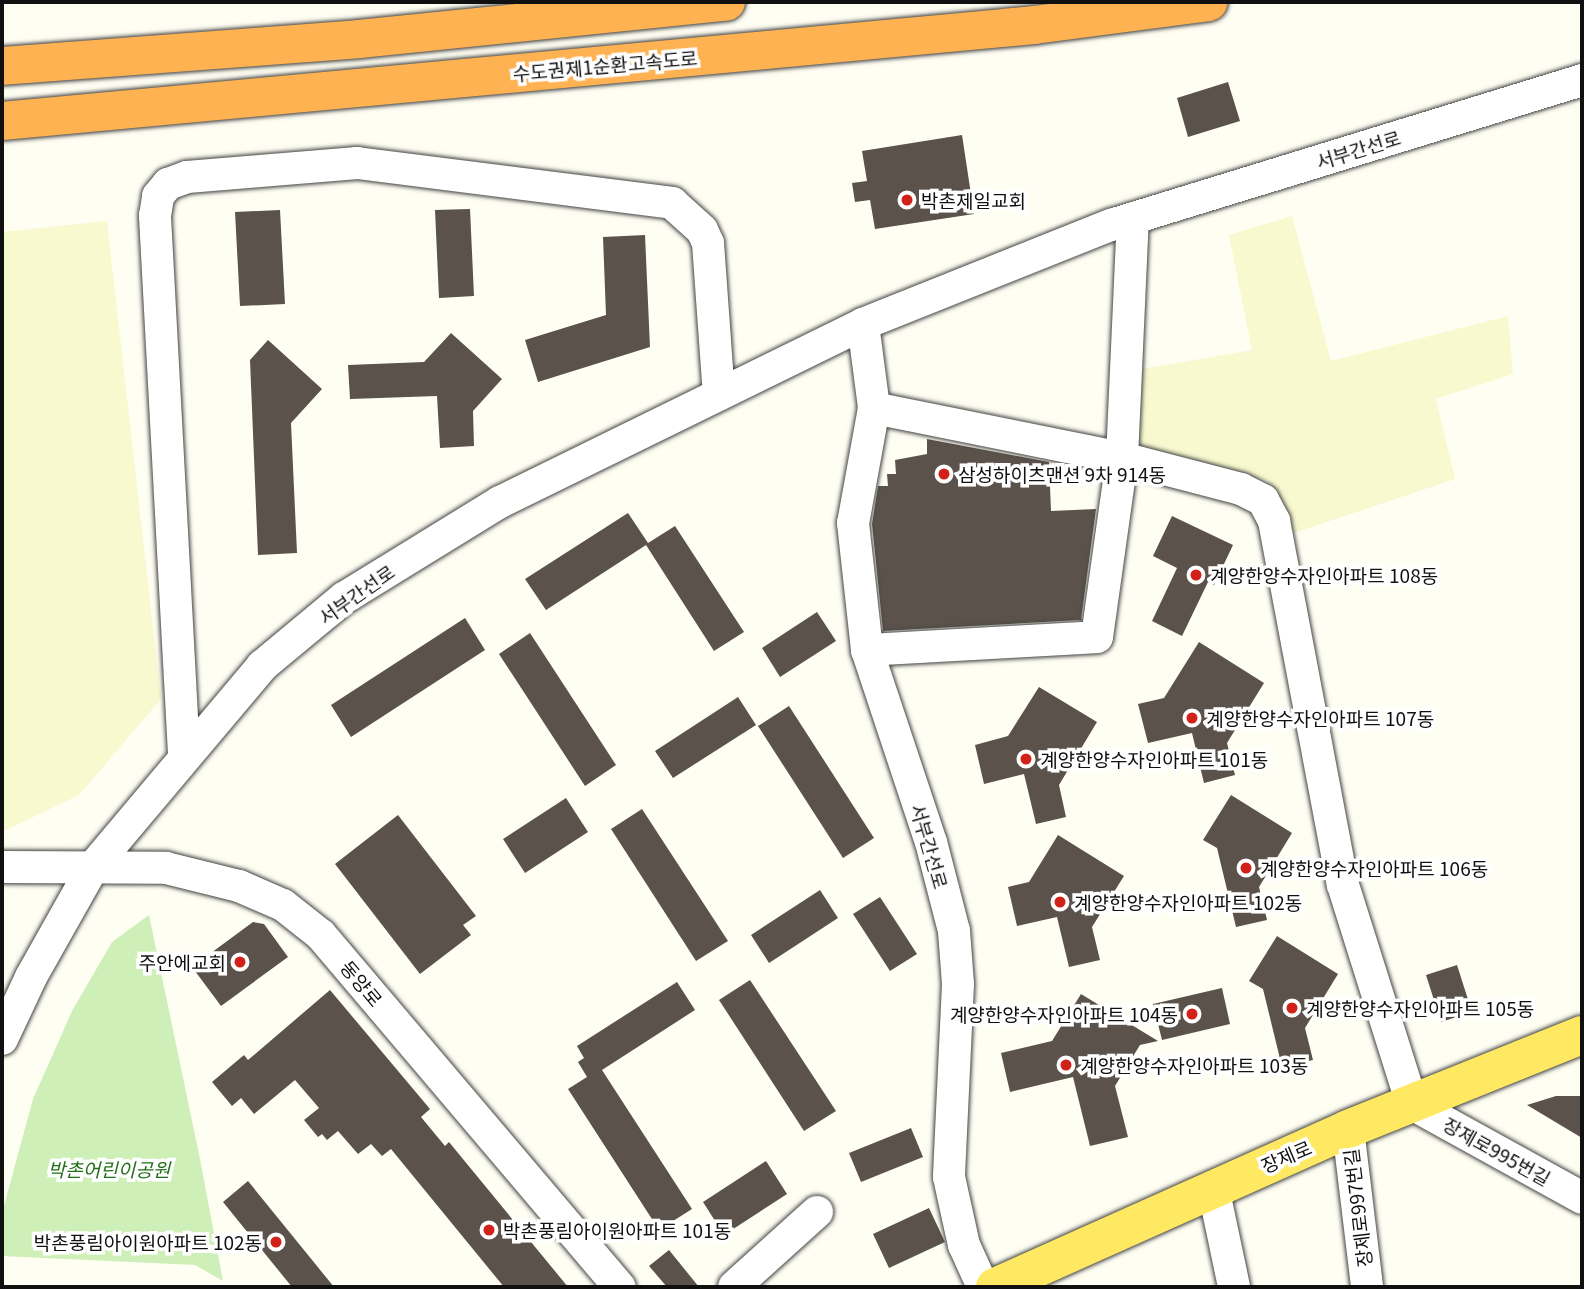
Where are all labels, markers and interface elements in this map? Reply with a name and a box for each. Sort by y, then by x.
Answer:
street label: 수도권제1순환고속도로 [512,46,698,84]
street label: 서부간선로 [1313,125,1403,173]
place label: 박촌제일교회 [921,189,1026,211]
marker: 박촌제일교회 [899,192,915,208]
place label: 삼성하이츠맨션 9차 914동 [958,463,1166,485]
marker: 삼성하이츠맨션 9차 914동 [936,466,952,482]
street label: 서부간선로 [314,560,398,628]
place label: 계양한양수자인아파트 108동 [1210,564,1438,586]
marker: 계양한양수자인아파트 108동 [1188,567,1204,583]
place label: 계양한양수자인아파트 107동 [1206,707,1434,729]
marker: 계양한양수자인아파트 107동 [1184,710,1200,726]
place label: 계양한양수자인아파트 101동 [1040,748,1268,770]
marker: 계양한양수자인아파트 101동 [1018,751,1034,767]
street label: 서부간선로 [907,801,953,891]
place label: 계양한양수자인아파트 106동 [1260,857,1488,879]
marker: 계양한양수자인아파트 106동 [1238,860,1254,876]
place label: 계양한양수자인아파트 102동 [1074,891,1302,913]
marker: 계양한양수자인아파트 102동 [1052,894,1068,910]
place label: 주안에교회 [139,951,226,973]
marker: 주안에교회 [232,954,248,970]
street label: 동양로 [336,956,388,1010]
place label: 계양한양수자인아파트 105동 [1306,997,1534,1019]
marker: 계양한양수자인아파트 105동 [1284,1000,1300,1016]
place label: 계양한양수자인아파트 104동 [950,1003,1178,1025]
marker: 계양한양수자인아파트 104동 [1184,1006,1200,1022]
place label: 계양한양수자인아파트 103동 [1080,1054,1308,1076]
marker: 계양한양수자인아파트 103동 [1058,1057,1074,1073]
street label: 장제로995번길 [1439,1112,1555,1190]
street label: 장제로 [1257,1135,1315,1177]
street label: 장제로997번길 [1338,1148,1376,1268]
park label: 박촌어린이공원 [48,1158,170,1180]
place label: 박촌풍림아이원아파트 101동 [503,1219,731,1241]
marker: 박촌풍림아이원아파트 101동 [481,1222,497,1238]
place label: 박촌풍림아이원아파트 102동 [34,1231,262,1253]
marker: 박촌풍림아이원아파트 102동 [268,1234,284,1250]

